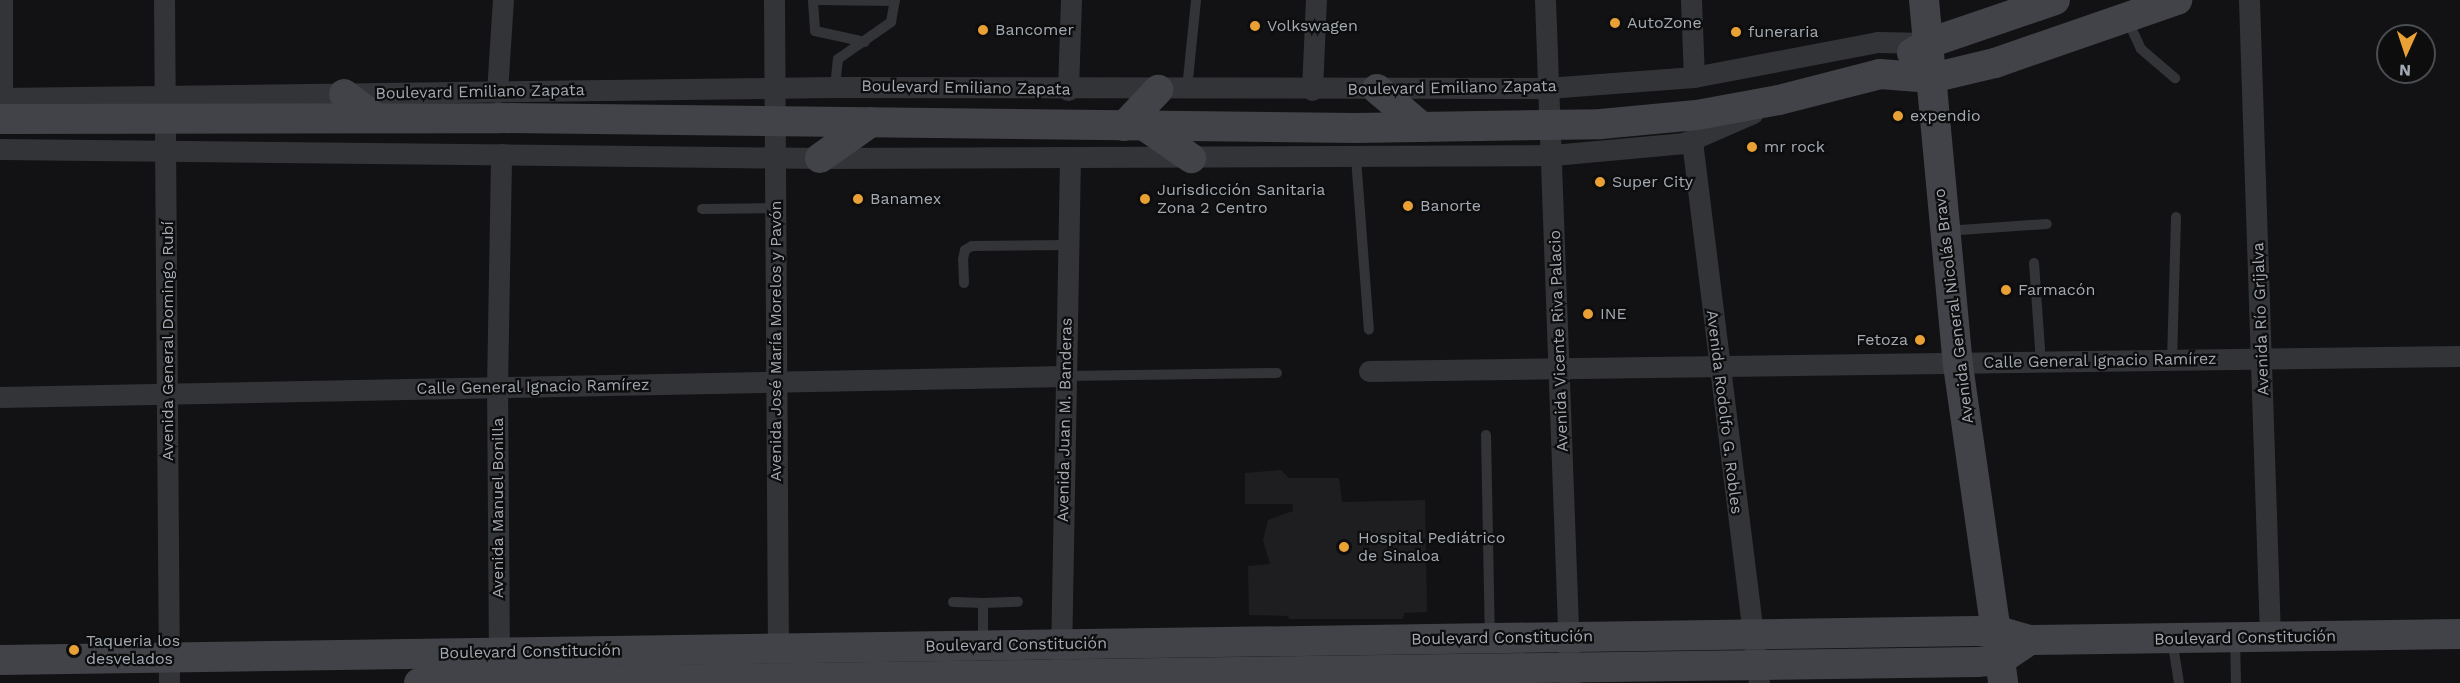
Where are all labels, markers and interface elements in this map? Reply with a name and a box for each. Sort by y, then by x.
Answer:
place label: AutoZone [1627,13,1702,33]
place label: Volkswagen [1267,16,1358,36]
marker: AutoZone [1608,16,1622,30]
marker: Volkswagen [1248,19,1262,33]
place label: Bancomer [995,20,1074,40]
place label: funeraria [1748,22,1818,42]
marker: Bancomer [976,23,990,37]
north arrow [2376,24,2436,84]
marker: funeraria [1729,25,1743,39]
text: N [2399,61,2412,80]
street label: Boulevard Emiliano Zapata [861,77,1071,99]
street label: Boulevard Emiliano Zapata [1347,77,1557,99]
street label: Boulevard Emiliano Zapata [375,81,585,103]
place label: expendio [1910,106,1981,126]
marker: expendio [1891,109,1905,123]
place label: mr rock [1764,137,1825,157]
marker: mr rock [1745,140,1759,154]
place label: Super City [1612,172,1693,192]
marker: Super City [1593,175,1607,189]
place label: Jurisdicción Sanitaria Zona 2 Centro [1157,180,1325,218]
street label: Avenida General Nicolás Bravo [1930,187,1978,425]
place label: Banamex [870,189,941,209]
marker: Banamex [851,192,865,206]
marker: Jurisdicción Sanitaria Zona 2 Centro [1138,192,1152,206]
place label: Banorte [1420,196,1481,216]
marker: Banorte [1401,199,1415,213]
street label: Avenida José María Morelos y Pavón [766,200,786,482]
street label: Avenida General Domingo Rubí [158,221,178,461]
street label: Avenida Vicente Riva Palacio [1546,229,1572,453]
street label: Avenida Río Grijalva [2249,242,2273,396]
place label: Farmacón [2018,280,2095,300]
marker: Farmacón [1999,283,2013,297]
place label: INE [1600,304,1627,324]
marker: INE [1581,307,1595,321]
street label: Avenida Rodolfo G. Robles [1702,309,1746,515]
street label: Avenida Juan M. Banderas [1054,317,1076,523]
place label: Fetoza [1856,330,1908,350]
marker: Fetoza [1913,333,1927,347]
street label: Calle General Ignacio Ramírez [1983,349,2217,373]
street label: Calle General Ignacio Ramírez [416,375,650,399]
street label: Avenida Manuel Bonilla [488,417,508,599]
place label: Hospital Pediátrico de Sinaloa [1358,528,1506,566]
marker: Hospital Pediátrico de Sinaloa [1335,538,1353,556]
street label: Boulevard Constitución [1411,627,1593,649]
street label: Boulevard Constitución [2154,627,2336,649]
place label: Taqueria los desvelados [86,631,180,669]
street label: Boulevard Constitución [925,634,1107,656]
street label: Boulevard Constitución [439,641,621,663]
marker: Taqueria los desvelados [67,643,81,657]

